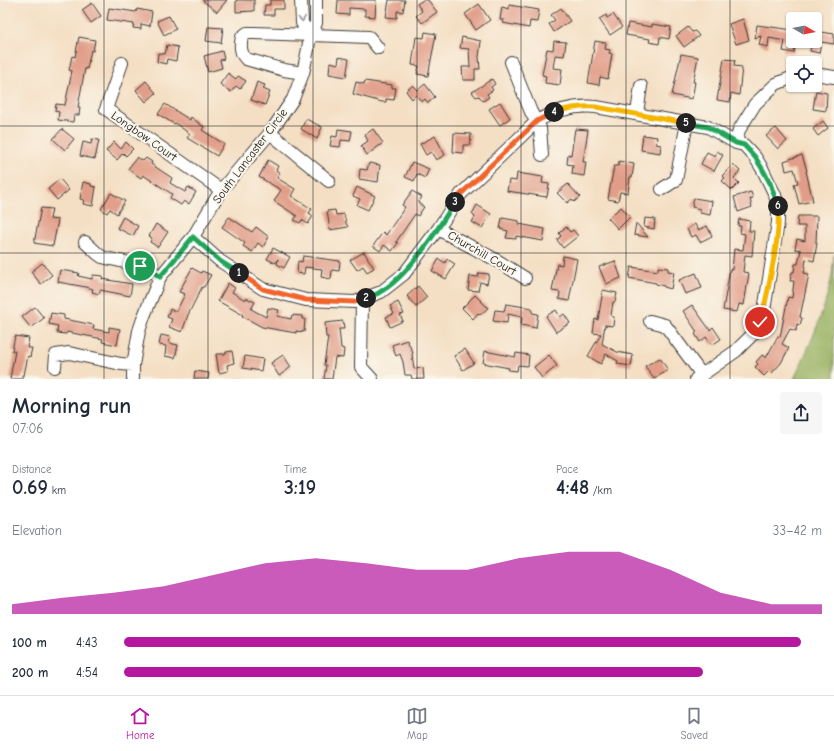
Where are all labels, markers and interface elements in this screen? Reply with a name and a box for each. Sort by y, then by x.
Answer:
north arrow [786,12,822,48]
map controls [786,12,822,92]
one-way arrow [297,16,306,22]
button: locate [786,56,822,92]
pin: 4 [544,102,564,122]
text: 4 [551,105,557,118]
street label: South Lancaster Circle [210,106,290,206]
street label: Longbow Court [108,108,180,164]
pin: 5 [676,113,696,133]
text: 5 [683,116,689,129]
pin: 3 [445,192,465,212]
text: 3 [452,195,458,208]
pin: 6 [768,196,788,216]
text: 6 [775,199,781,212]
street label: Churchill Court [445,228,519,278]
pin [123,249,157,283]
icon: arrive [129,255,151,277]
pin: 1 [229,263,249,283]
text: 1 [237,266,241,279]
pin: 2 [356,288,376,308]
text: 2 [363,291,369,304]
pin [743,305,777,339]
icon: check [749,311,771,333]
button: share [780,392,822,434]
text: Morning run [12,393,131,419]
text: 07:06 [12,421,43,436]
text: Distance [12,463,51,476]
text: Time [284,463,307,476]
text: Pace [556,463,578,476]
text: 0.69 [12,476,48,499]
text: 3:19 [284,476,316,499]
text: 4:48 [556,476,589,499]
text: km [48,484,66,497]
text: /km [589,484,612,497]
text: Elevation [12,523,62,538]
text: 33–42 m [773,523,822,538]
text: 100 m [12,635,47,650]
text: 4:43 [76,635,98,650]
text: 200 m [12,665,48,680]
text: 4:54 [76,665,98,680]
tab: Home [126,705,154,742]
tab: Map [406,705,428,742]
tab: Saved [681,705,708,742]

